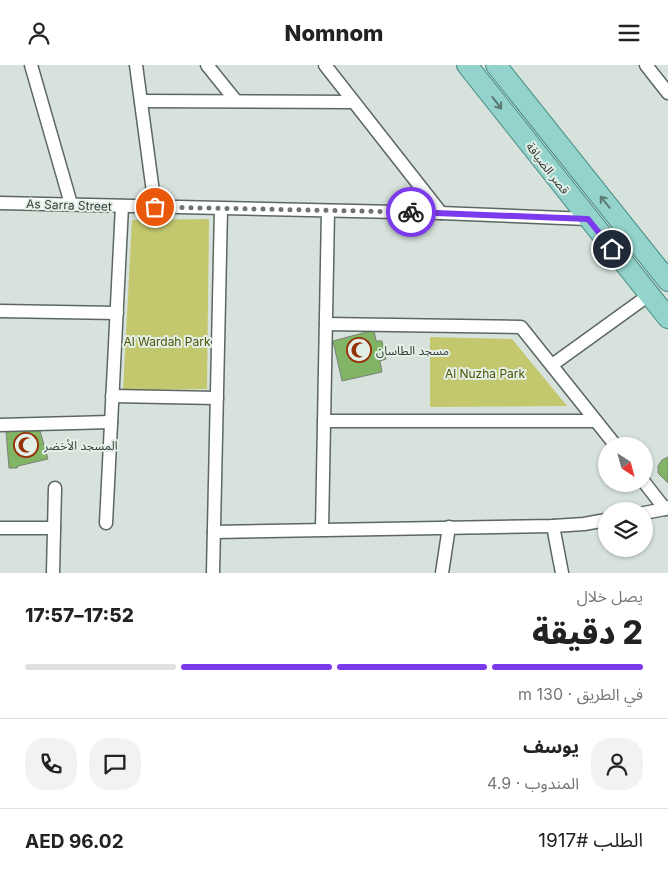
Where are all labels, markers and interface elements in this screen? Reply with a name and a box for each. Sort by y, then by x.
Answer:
icon: person [25,19,53,47]
icon: menu [615,19,643,47]
text: Nomnom [285,20,383,46]
one-way arrow [491,96,502,109]
street label: قصر الضيافة [523,139,573,197]
pin [134,186,176,228]
courier [386,187,436,237]
icon: bag [141,193,169,221]
street label: As Sarra Street [26,196,112,214]
one-way arrow [599,196,610,209]
icon: bike [397,198,425,226]
pin [591,228,633,270]
icon: home [598,235,626,263]
park label: Al Wardah Park [123,334,211,349]
mosque icon: مسجد الطاسان [346,337,372,363]
place label: مسجد الطاسان [376,343,449,358]
park label: Al Nuzha Park [445,366,526,381]
mosque icon: المسجد الأخضر [13,432,39,458]
north arrow [598,437,652,493]
map controls [598,437,653,557]
place label: المسجد الأخضر [43,438,118,453]
button: layers [598,502,653,557]
text: يصل خلال [577,586,643,606]
text: 17:52–17:57 [25,604,134,627]
text: 2 دقيقة [532,613,643,652]
text: في الطريق · 130 m [518,684,643,704]
text: يوسف [523,735,579,758]
button: phone [25,738,77,790]
button: chat [89,738,141,790]
button: person [591,738,643,790]
text: المندوب · 4.9 [487,773,579,793]
text: الطلب #1917 [538,829,643,852]
text: AED 96.02 [25,830,124,853]

